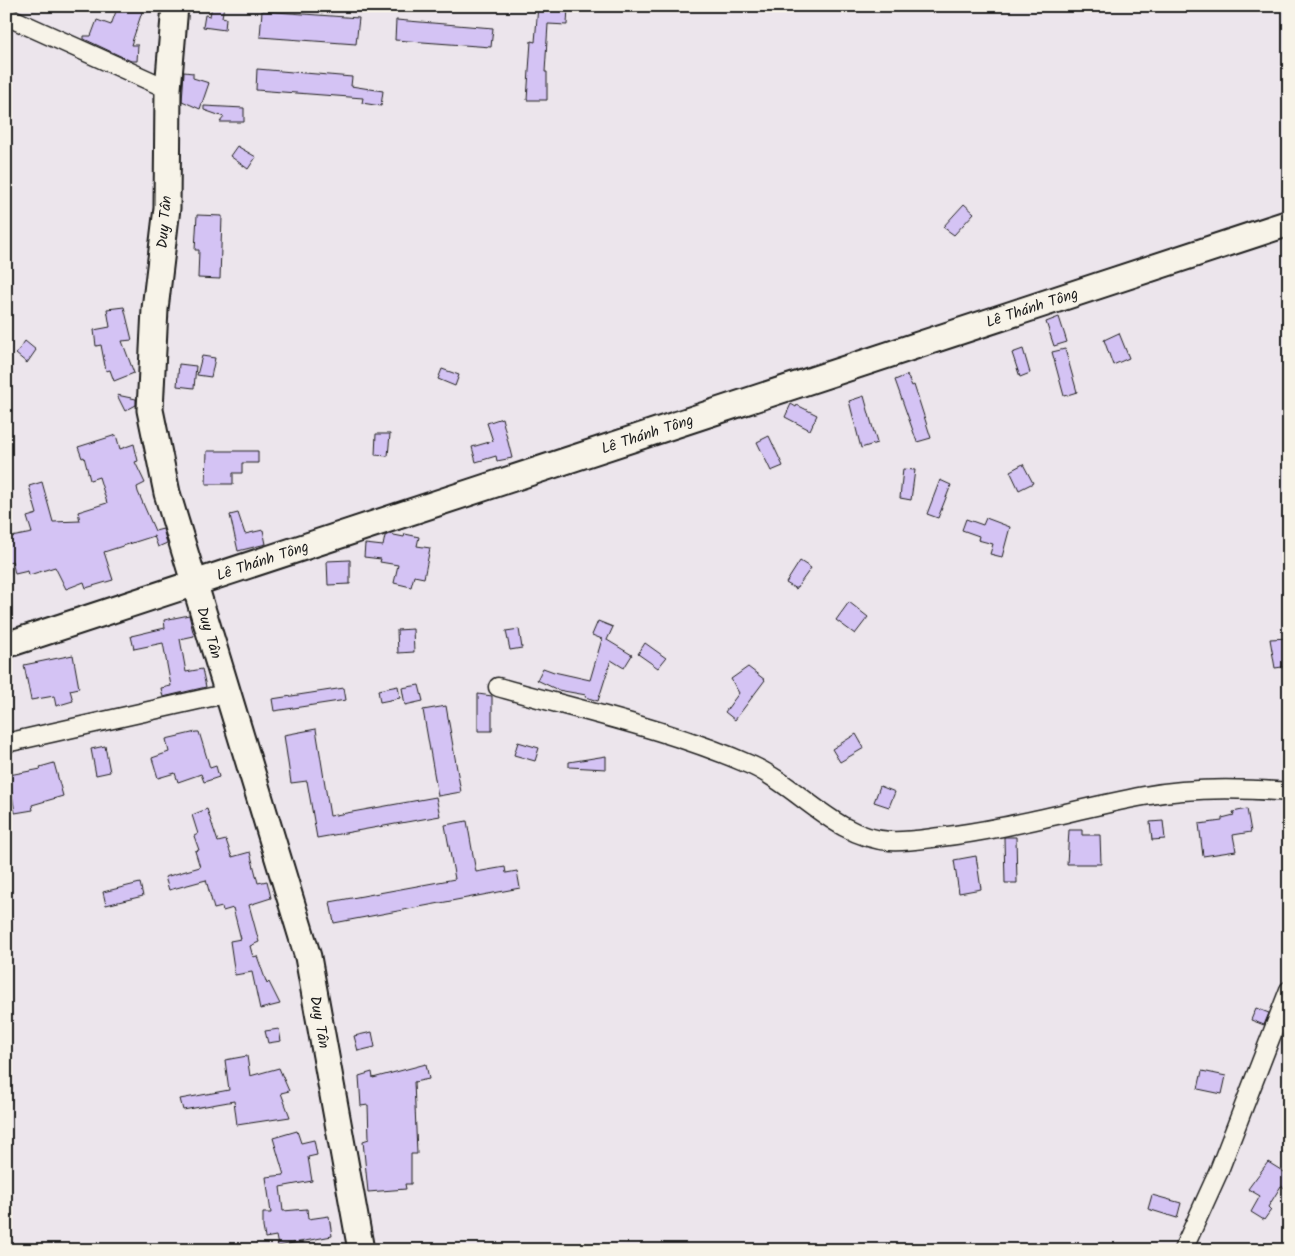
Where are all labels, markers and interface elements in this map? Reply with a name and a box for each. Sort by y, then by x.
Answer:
street label: Duy Tân [151,195,179,250]
street label: Lê Thánh Tông [983,282,1082,335]
street label: Lê Thánh Tông [598,409,697,461]
street label: Lê Thánh Tông [213,535,312,588]
street label: Duy Tân [189,604,228,662]
street label: Duy Tân [302,994,335,1051]

